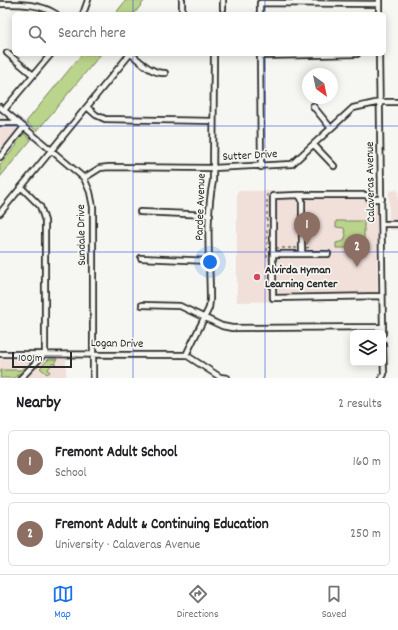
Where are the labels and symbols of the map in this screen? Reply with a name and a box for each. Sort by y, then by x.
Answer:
north arrow [302,68,338,104]
street label: Calaveras Avenue [362,141,380,223]
street label: Sutter Drive [222,146,278,166]
street label: Pardee Avenue [191,173,211,241]
street label: Sundale Drive [73,204,91,266]
pin: 1 [294,212,320,245]
pin: 2 [344,234,370,267]
your location [200,252,220,272]
place label: Alvirda Hyman Learning Center [265,262,338,293]
marker: Alvirda Hyman Learning Center [252,272,262,282]
street label: Logan Drive [91,335,143,353]
scale bar [12,350,72,369]

